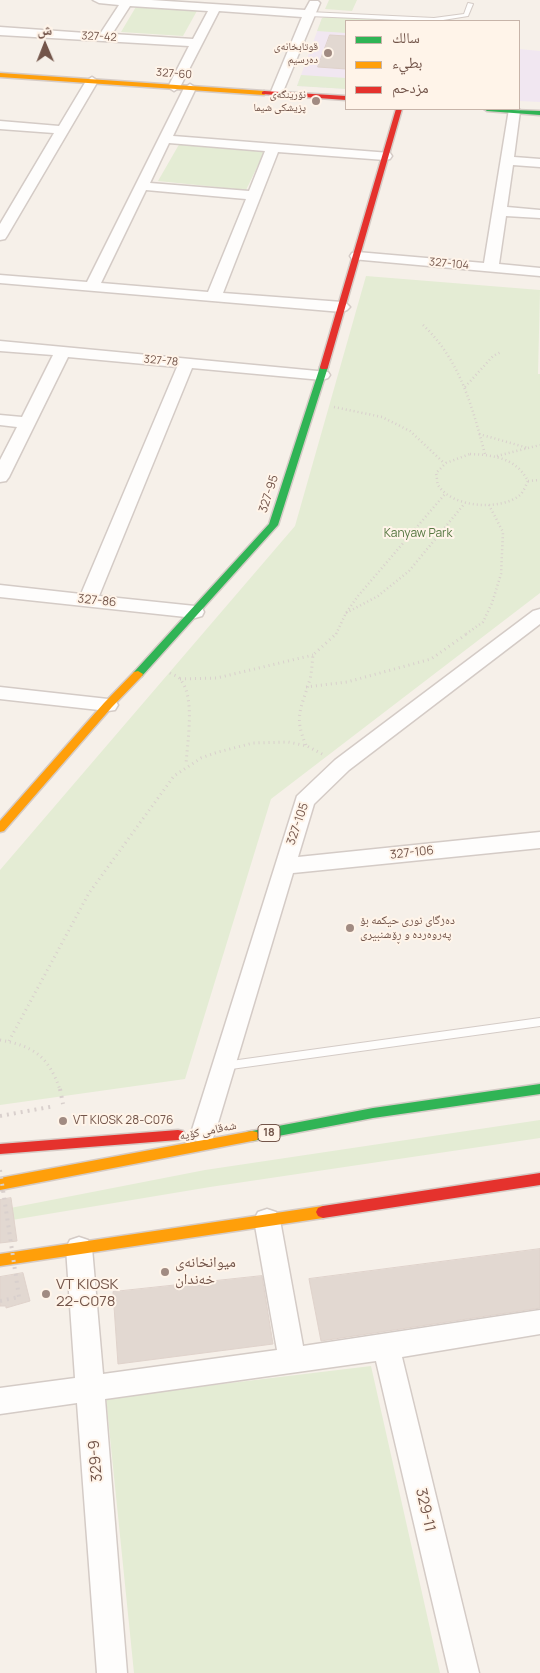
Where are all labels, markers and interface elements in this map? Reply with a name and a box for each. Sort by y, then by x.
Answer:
north arrow [20,20,70,70]
text: ش [37,20,52,39]
legend [345,20,520,110]
text: سالك [392,27,420,48]
street label: 327-42 [81,29,117,45]
place label: قوتابخانەی دەرسیم [274,40,318,66]
marker: قوتابخانەی دەرسیم [322,47,334,59]
text: بطيء [392,52,422,73]
street label: 327-60 [156,66,192,82]
text: مزدحم [392,77,429,98]
place label: نۆرینگەی پزیشکی شیما [253,88,306,114]
marker: نۆرینگەی پزیشکی شیما [310,95,322,107]
street label: 327-104 [429,256,469,272]
street label: 327-78 [143,353,179,369]
street label: 327-95 [256,473,282,515]
park label: Kanyaw Park [384,527,452,541]
street label: 327-86 [77,592,117,610]
street label: 327-105 [284,801,312,847]
street label: 327-106 [389,844,435,862]
place label: دەزگای نوری حیکمە بۆ پەروەردە و ڕۆشنبیری [360,914,455,942]
marker: دەزگای نوری حیکمە بۆ پەروەردە و ڕۆشنبیری [344,922,356,934]
place label: VT KIOSK 28-C076 [73,1114,174,1128]
marker: VT KIOSK 28-C076 [57,1115,69,1127]
street label: شەقامی کۆیە [178,1118,238,1144]
road number: 18 [258,1124,280,1142]
place label: میوانخانەی خەندان [175,1254,236,1289]
marker: میوانخانەی خەندان [159,1266,171,1278]
place label: VT KIOSK 22-C078 [56,1276,118,1311]
marker: VT KIOSK 22-C078 [40,1288,52,1300]
street label: 329-9 [85,1439,107,1483]
street label: 329-11 [411,1486,439,1534]

